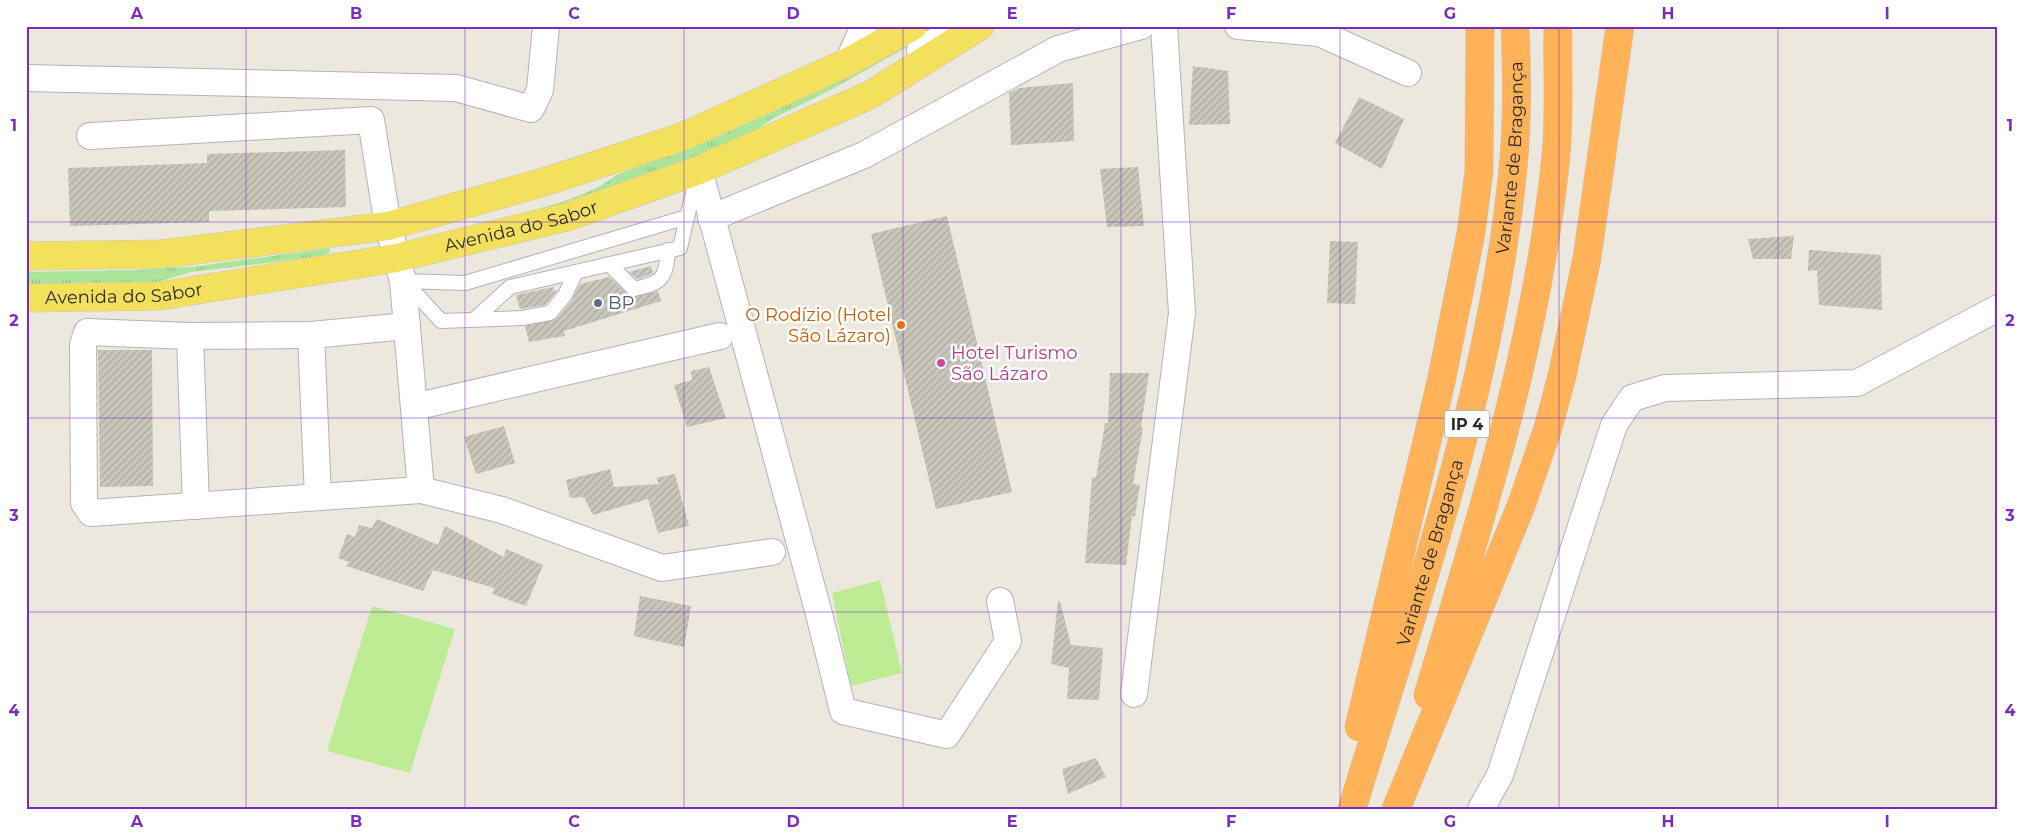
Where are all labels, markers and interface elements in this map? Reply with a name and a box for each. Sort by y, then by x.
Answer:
text: A [130,4,144,23]
text: B [350,4,362,23]
text: C [568,4,580,23]
text: D [786,4,800,23]
text: E [1007,4,1017,23]
text: F [1226,4,1236,23]
text: G [1444,4,1456,23]
text: H [1662,4,1674,23]
text: I [1884,4,1890,23]
street label: Variante de Bragança [1491,61,1528,256]
text: 1 [11,116,17,135]
text: 1 [2007,116,2013,135]
street label: Avenida do Sabor [442,196,601,257]
street label: Avenida do Sabor [45,278,204,309]
place label: BP [608,292,635,314]
marker: BP [592,297,604,309]
place label: O Rodízio (Hotel São Lázaro) [745,304,891,347]
text: 2 [9,311,19,330]
text: 2 [2005,311,2015,330]
marker: O Rodízio (Hotel São Lázaro) [895,319,907,331]
place label: Hotel Turismo São Lázaro [951,342,1078,385]
marker: Hotel Turismo São Lázaro [935,357,947,369]
road number: IP 4 [1444,410,1490,438]
street label: Variante de Bragança [1392,457,1468,649]
text: 3 [8,506,19,525]
text: 3 [2004,506,2015,525]
text: 4 [8,701,20,720]
text: 4 [2004,701,2016,720]
text: A [130,812,144,831]
text: B [350,812,362,831]
text: C [568,812,580,831]
text: D [786,812,800,831]
text: E [1007,812,1017,831]
text: F [1226,812,1236,831]
text: G [1444,812,1456,831]
text: H [1662,812,1674,831]
text: I [1884,812,1890,831]

